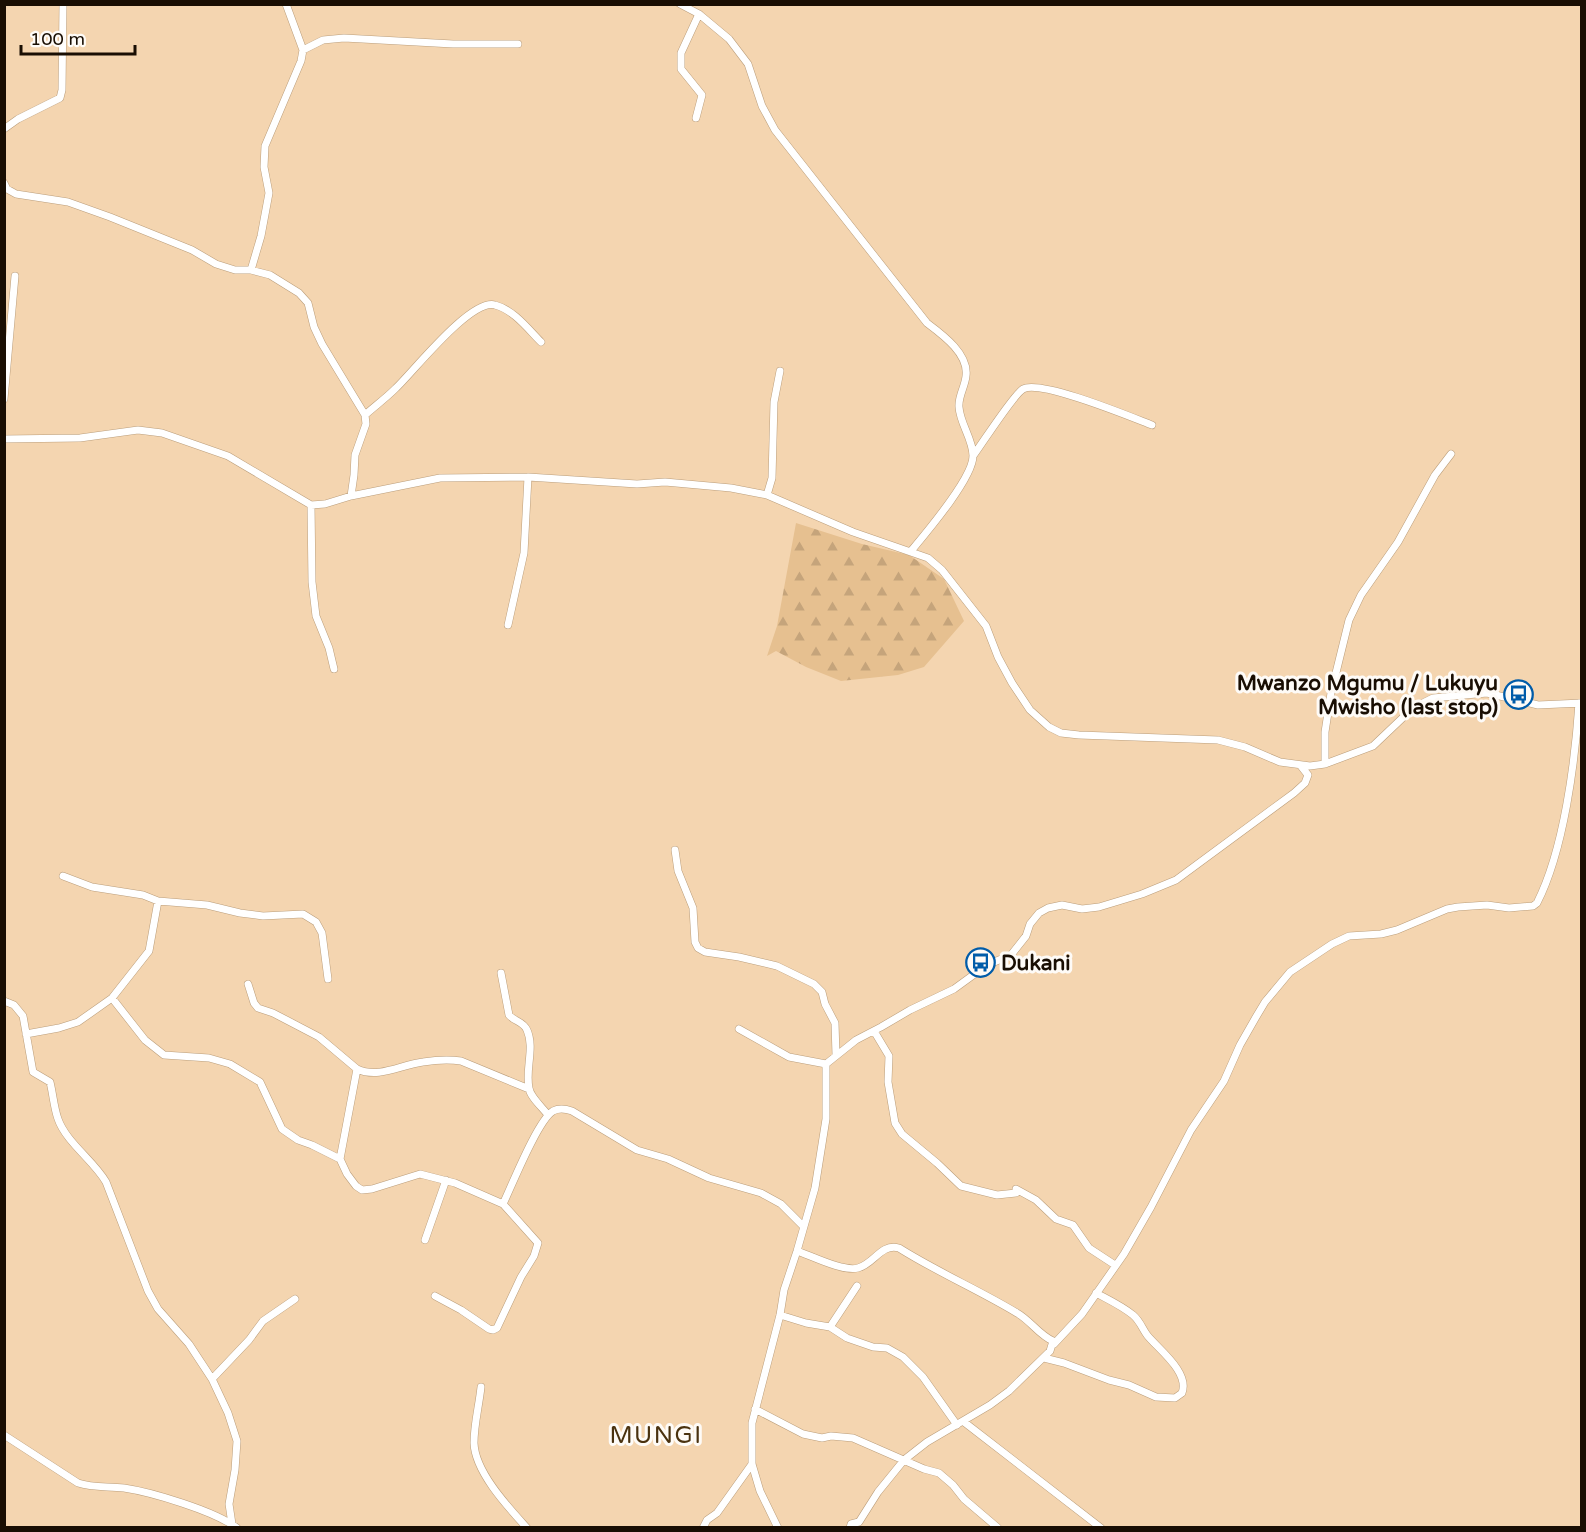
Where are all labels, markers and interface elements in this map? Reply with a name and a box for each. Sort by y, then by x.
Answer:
scale bar [21,18,135,56]
text: 100 m [30,28,85,50]
place label: Mwanzo Mgumu / Lukuyu Mwisho (last stop) [1237,671,1498,720]
bus stop icon: Mwanzo Mgumu / Lukuyu Mwisho (last stop) [1503,679,1535,711]
bus stop icon: Dukani [964,947,996,979]
place label: Dukani [1001,951,1070,976]
district label: MUNGI [609,1421,703,1450]

